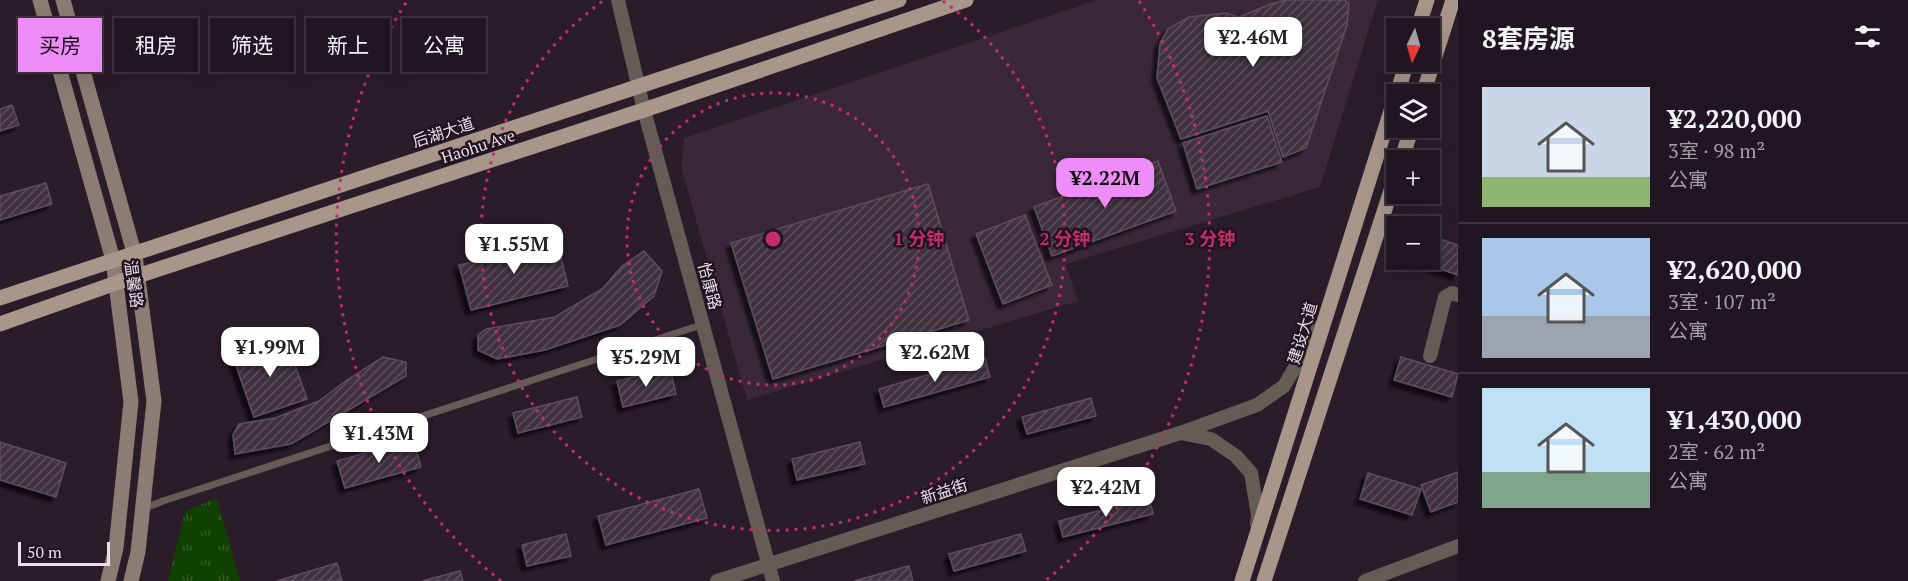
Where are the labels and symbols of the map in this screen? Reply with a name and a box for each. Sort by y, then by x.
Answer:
pin: ¥2.46M [1204,17,1302,68]
north arrow [1386,18,1440,72]
street label: 后湖大道 [409,112,477,152]
street label: Haohu Ave [438,124,518,168]
pin: ¥2.22M [1056,158,1154,209]
pin: ¥1.55M [465,224,563,275]
text: 1 分钟 [893,226,945,250]
text: 2 分钟 [1039,226,1091,250]
text: 3 分钟 [1184,226,1236,250]
centre of rings [763,229,783,249]
street label: 温馨路 [120,259,148,309]
street label: 怡康路 [693,260,727,312]
street label: 建设大道 [1282,299,1322,367]
pin: ¥1.99M [221,327,319,378]
pin: ¥2.62M [886,332,984,383]
pin: ¥5.29M [597,337,695,388]
pin: ¥1.43M [330,413,428,464]
pin: ¥2.42M [1057,467,1155,518]
street label: 新益街 [918,473,970,509]
scale bar [18,539,110,566]

